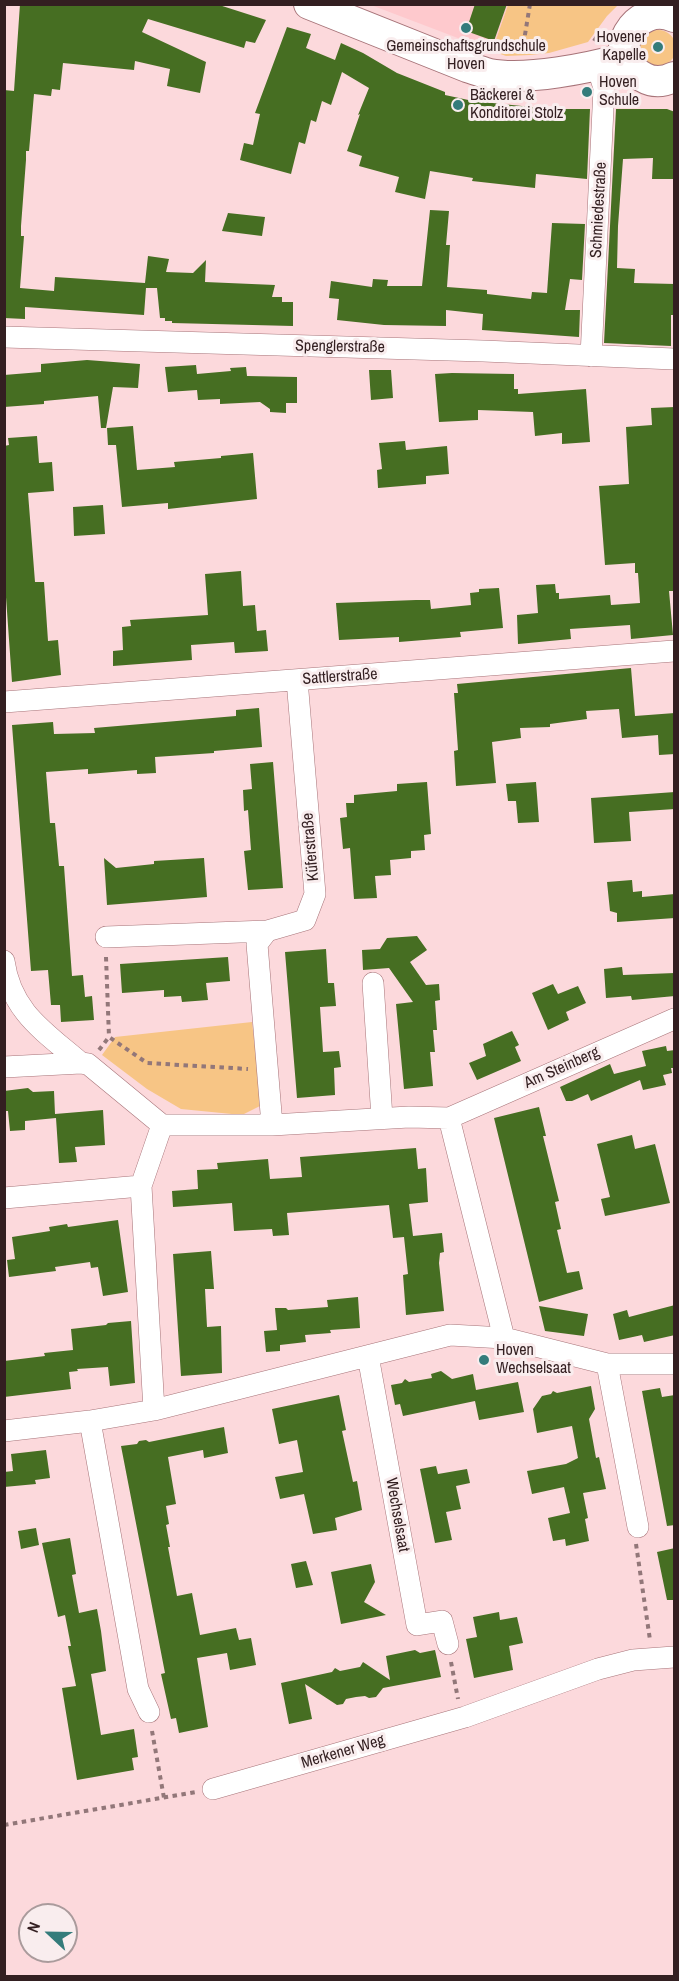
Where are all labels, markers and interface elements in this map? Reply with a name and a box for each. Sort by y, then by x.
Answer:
marker: Gemeinschaftsgrundschule Hoven [459,21,473,35]
place label: Hovener Kapelle [596,28,646,66]
place label: Gemeinschaftsgrundschule Hoven [386,37,546,75]
marker: Hovener Kapelle [651,40,665,54]
place label: Hoven Schule [599,73,639,111]
marker: Hoven Schule [580,85,594,99]
place label: Bäckerei & Konditorei Stolz [470,86,563,124]
marker: Bäckerei & Konditorei Stolz [451,98,465,112]
street label: Schmiedestraße [587,161,611,259]
street label: Spenglerstraße [295,337,385,357]
street label: Sattlerstraße [302,665,378,689]
street label: Küferstraße [298,812,324,882]
street label: Am Steinberg [521,1043,603,1093]
place label: Hoven Wechselsaat [496,1341,571,1379]
marker: Hoven Wechselsaat [477,1353,491,1367]
street label: Wechselsaat [381,1476,413,1554]
street label: Merkener Weg [299,1731,387,1773]
north arrow [18,1903,78,1963]
text: N [21,1918,45,1936]

